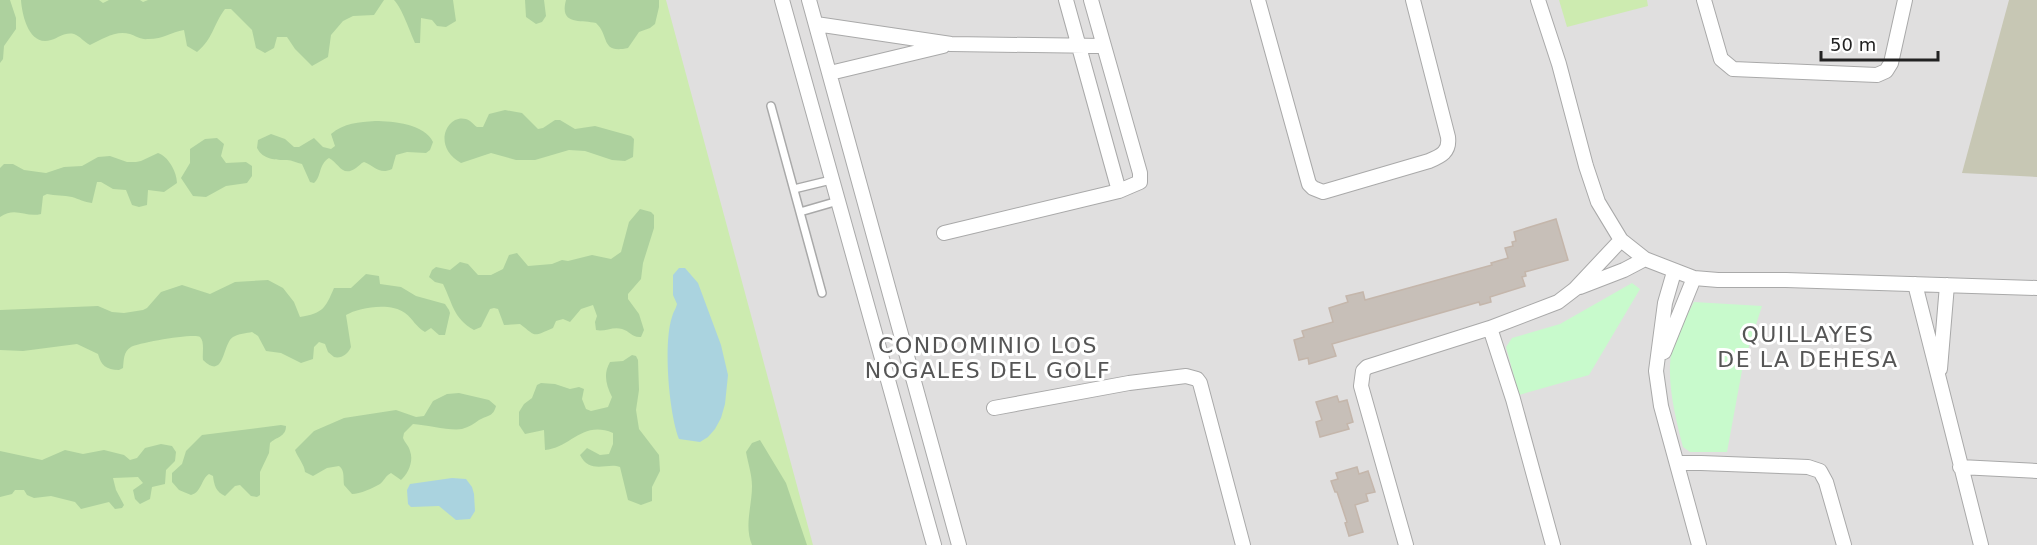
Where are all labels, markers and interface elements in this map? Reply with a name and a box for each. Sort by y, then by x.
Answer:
scale bar [1821,24,1938,62]
text: 50 m [1830,34,1876,55]
district label: QUILLAYES DE LA DEHESA [1717,322,1899,372]
district label: CONDOMINIO LOS NOGALES DEL GOLF [865,333,1111,383]

